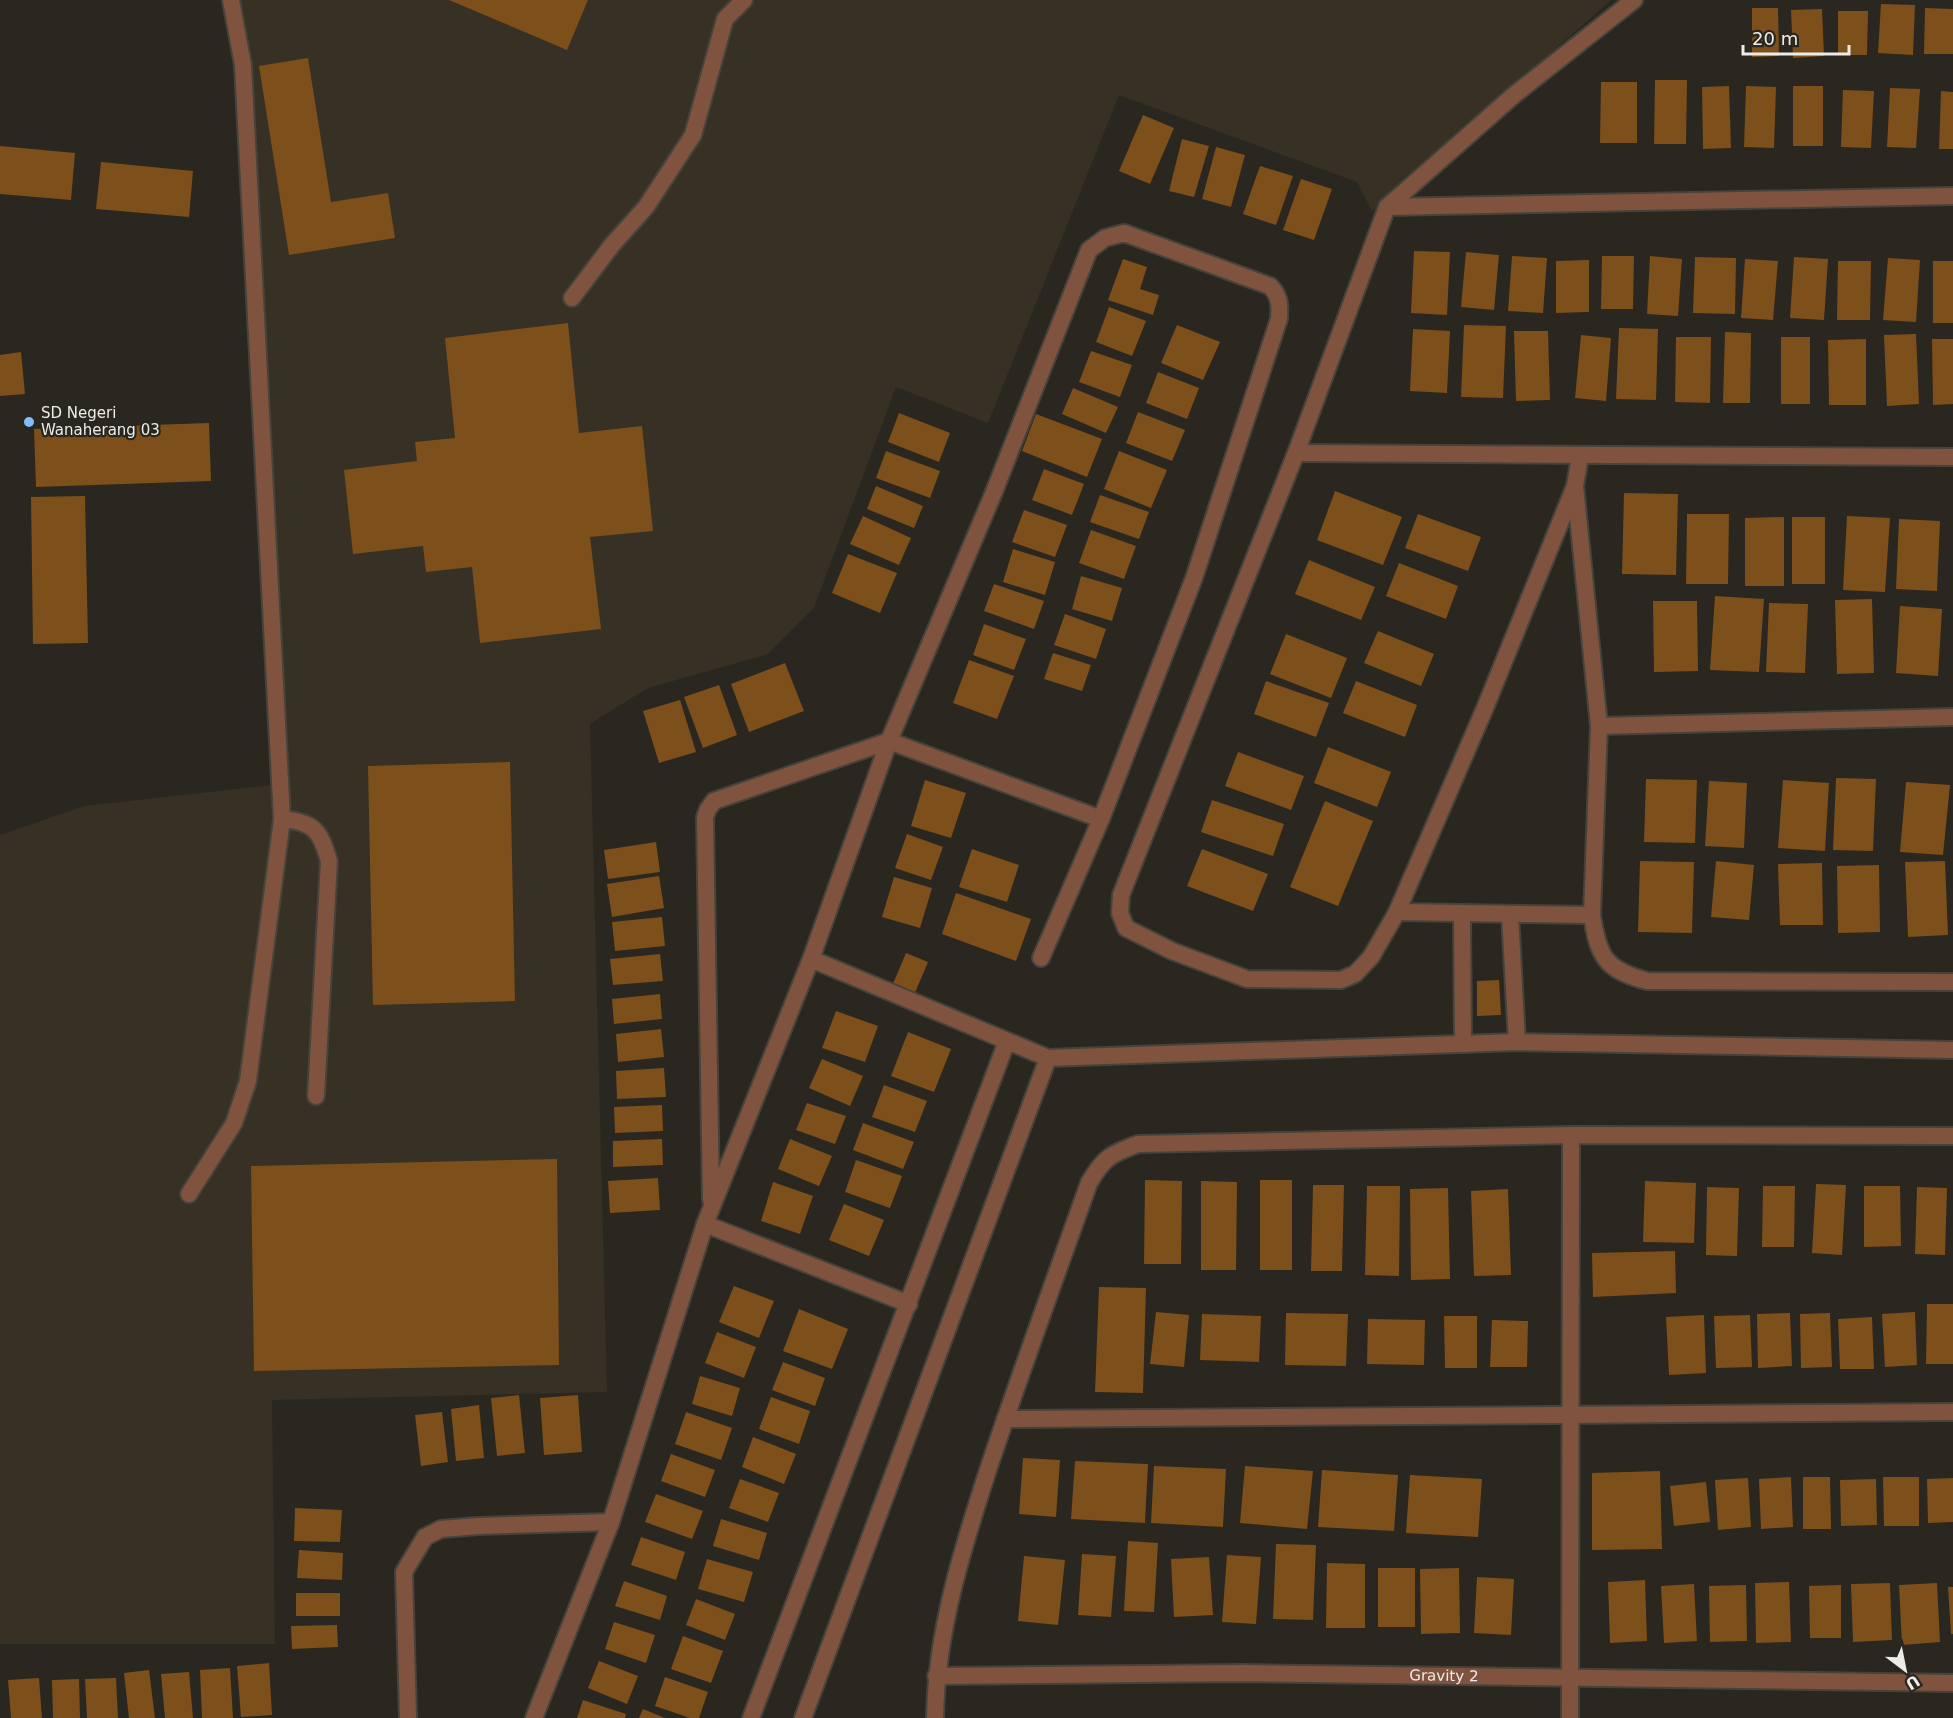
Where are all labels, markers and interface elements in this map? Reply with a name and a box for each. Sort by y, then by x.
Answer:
scale bar [1743,18,1850,56]
text: 20 m [1752,28,1798,49]
place label: SD Negeri Wanaherang 03 [41,404,160,439]
marker: SD Negeri Wanaherang 03 [22,415,36,429]
north arrow [1875,1640,1935,1700]
street label: Gravity 2 [1409,1666,1479,1685]
text: U [1902,1671,1923,1694]

